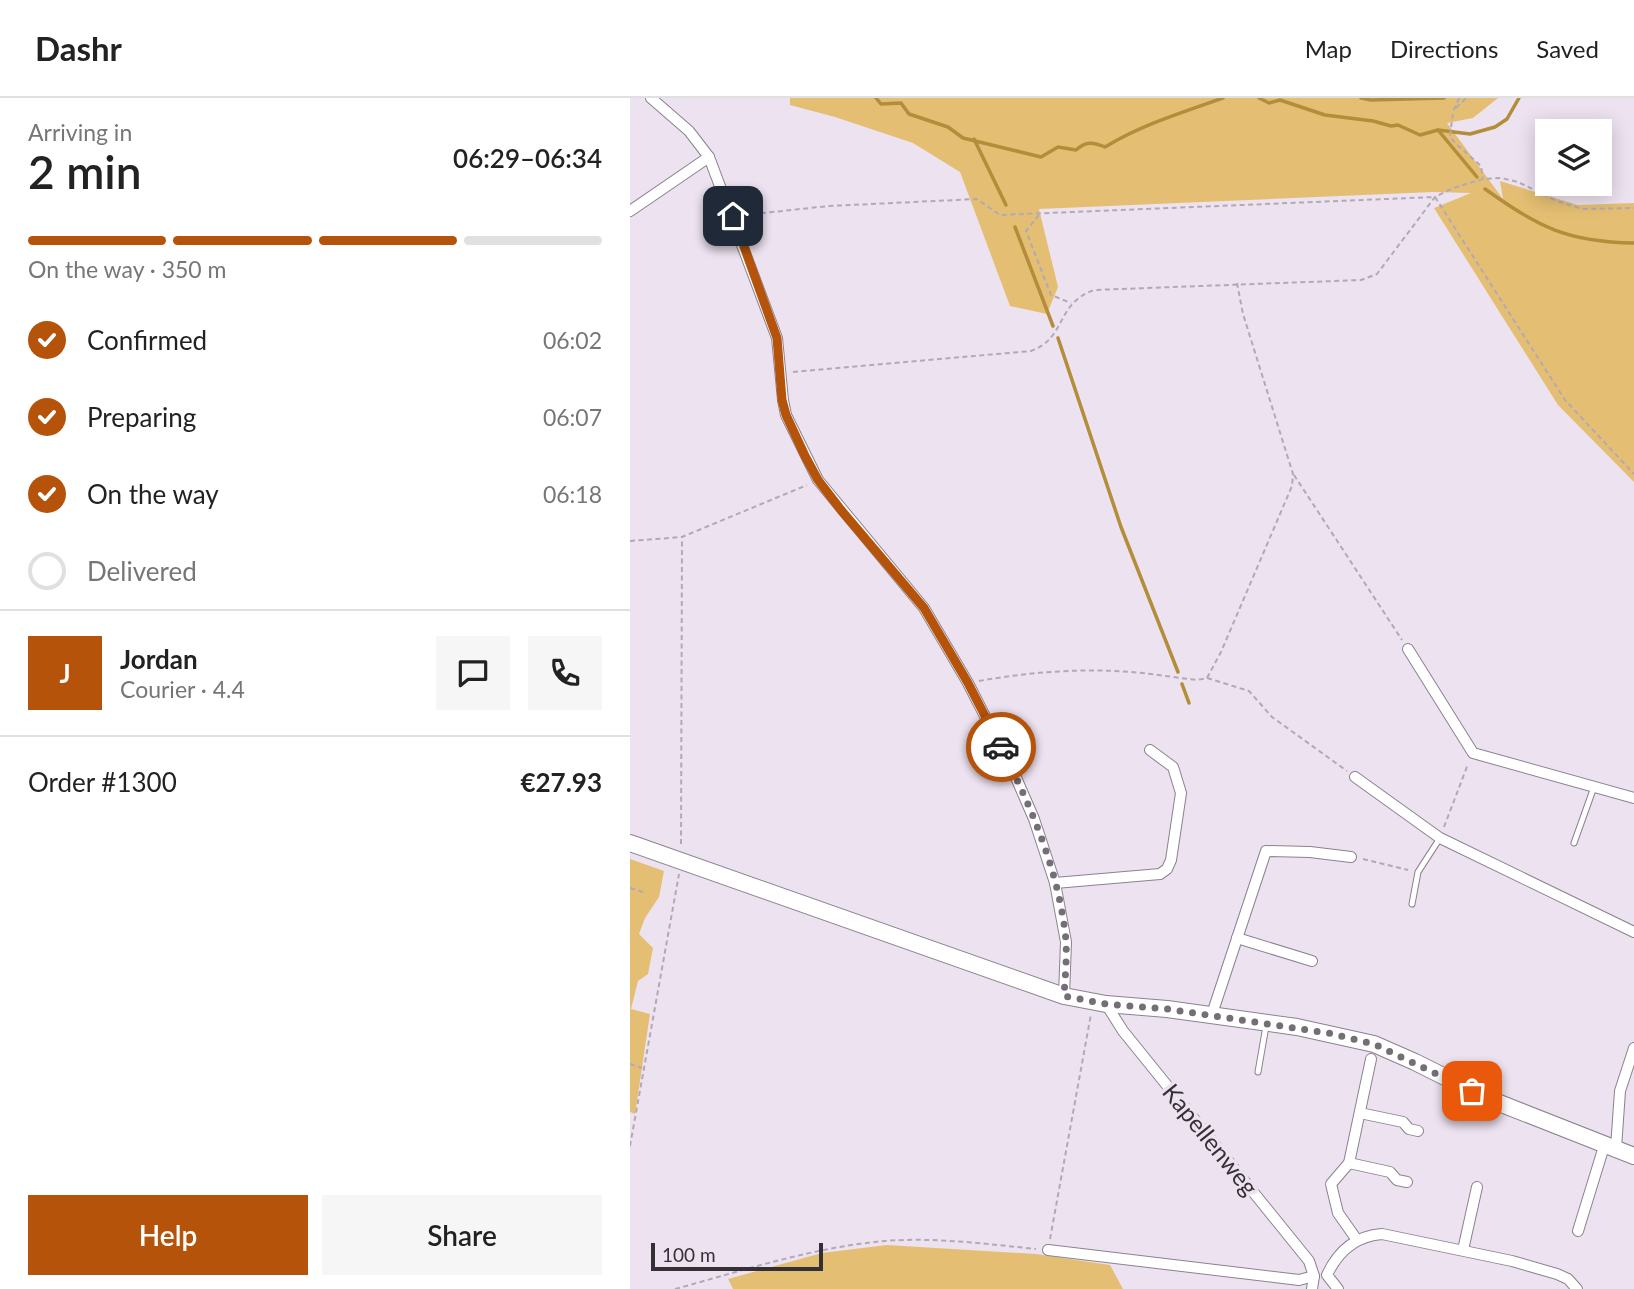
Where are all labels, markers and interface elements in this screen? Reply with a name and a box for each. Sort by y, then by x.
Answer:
text: Dashr [35,28,122,68]
text: Map [1305,34,1352,63]
text: Directions [1390,34,1498,63]
text: Saved [1536,34,1599,63]
text: Arriving in [28,118,132,146]
map controls [1535,119,1612,196]
button: layers [1535,119,1612,196]
text: 06:29–06:34 [453,142,602,174]
text: 2 min [28,144,142,199]
pin [703,186,763,246]
icon: home [714,197,752,235]
text: On the way · 350 m [28,255,227,283]
icon: check [28,321,66,359]
text: Confirmed [87,324,207,356]
text: 06:02 [543,326,602,354]
icon: check [28,398,66,436]
text: Preparing [87,401,196,433]
text: 06:07 [543,403,602,431]
icon: check [28,475,66,513]
text: On the way [87,478,219,510]
text: 06:18 [543,480,602,508]
text: Delivered [87,555,197,587]
button: chat [436,636,510,710]
button: phone [528,636,602,710]
text: Jordan [120,643,198,675]
text: J [59,657,71,689]
text: Courier · 4.4 [120,675,245,703]
courier [966,712,1036,782]
icon: car [982,728,1020,766]
text: Order #1300 [28,766,177,798]
text: €27.93 [520,766,602,798]
pin [1442,1061,1502,1121]
icon: bag [1453,1072,1491,1110]
street label: Kapellenweg [1157,1077,1265,1201]
button: Help [28,1195,308,1275]
button: Share [322,1195,602,1275]
scale bar [651,1240,822,1272]
text: 100 m [662,1243,716,1266]

